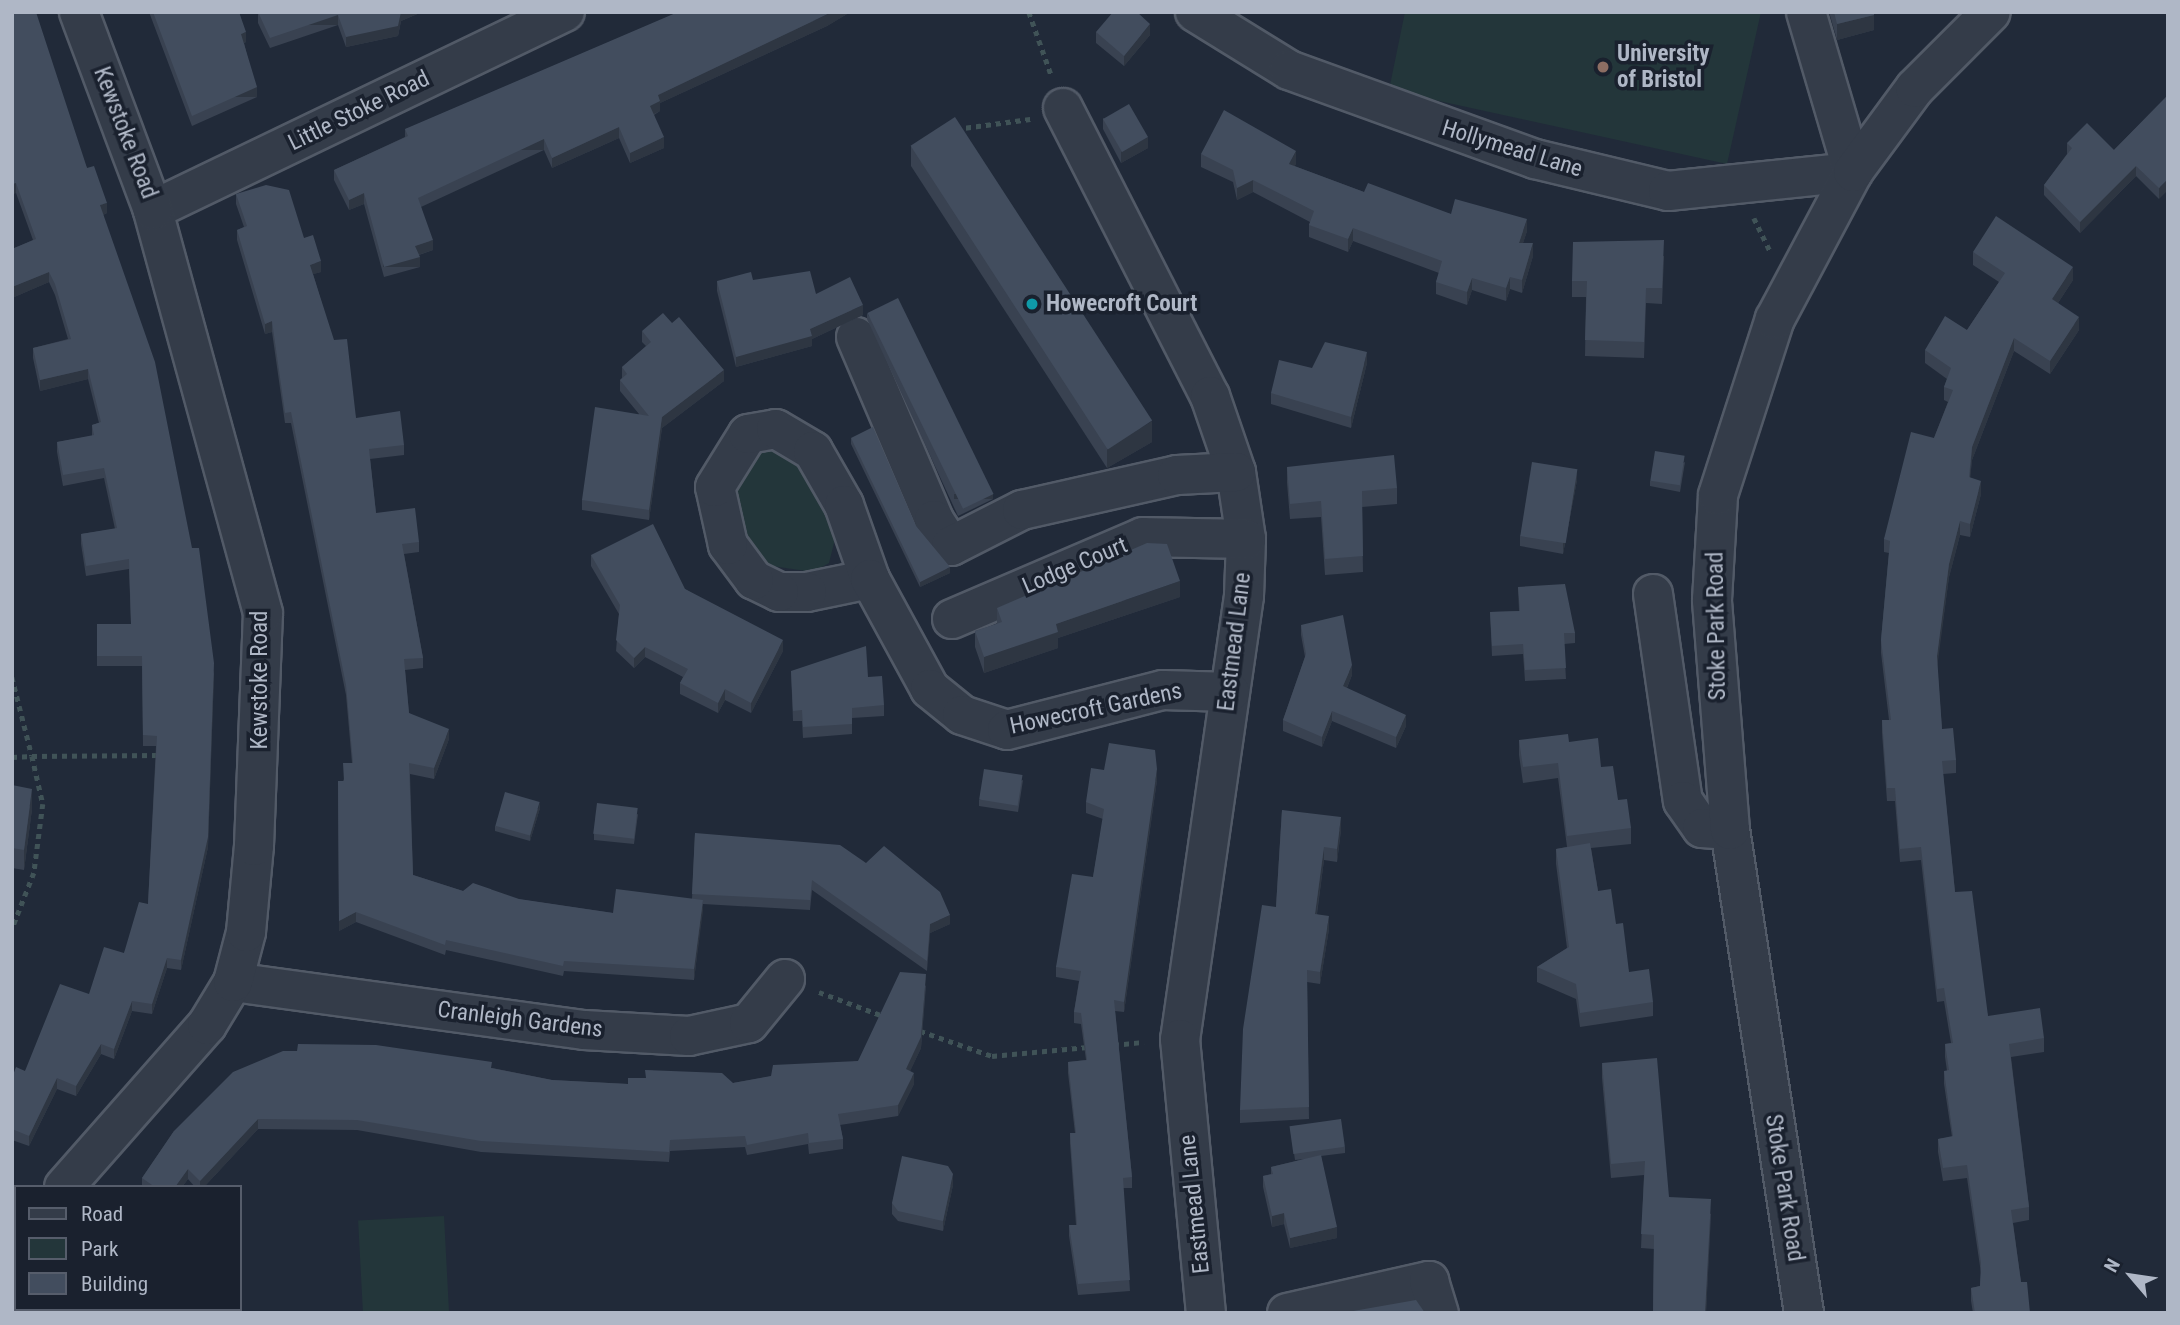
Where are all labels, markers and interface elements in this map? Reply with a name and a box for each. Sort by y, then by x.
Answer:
place label: University of Bristol [1617,40,1710,94]
marker: University of Bristol [1595,59,1611,75]
street label: Kewstoke Road [87,63,163,203]
street label: Little Stoke Road [284,65,434,157]
street label: Hollymead Lane [1438,115,1586,183]
place label: Howecroft Court [1046,290,1197,318]
marker: Howecroft Court [1024,296,1040,312]
street label: Lodge Court [1018,532,1132,600]
street label: Stoke Park Road [1702,551,1732,701]
street label: Eastmead Lane [1213,571,1257,713]
street label: Kewstoke Road [246,611,274,749]
street label: Howecroft Gardens [1008,677,1184,741]
street label: Cranleigh Gardens [436,996,604,1044]
street label: Stoke Park Road [1759,1112,1809,1264]
street label: Eastmead Lane [1174,1133,1216,1275]
legend [14,1185,242,1311]
text: Road [81,1202,123,1226]
text: Park [81,1237,118,1261]
north arrow [2096,1241,2166,1311]
text: N [2099,1255,2125,1276]
text: Building [81,1272,148,1296]

